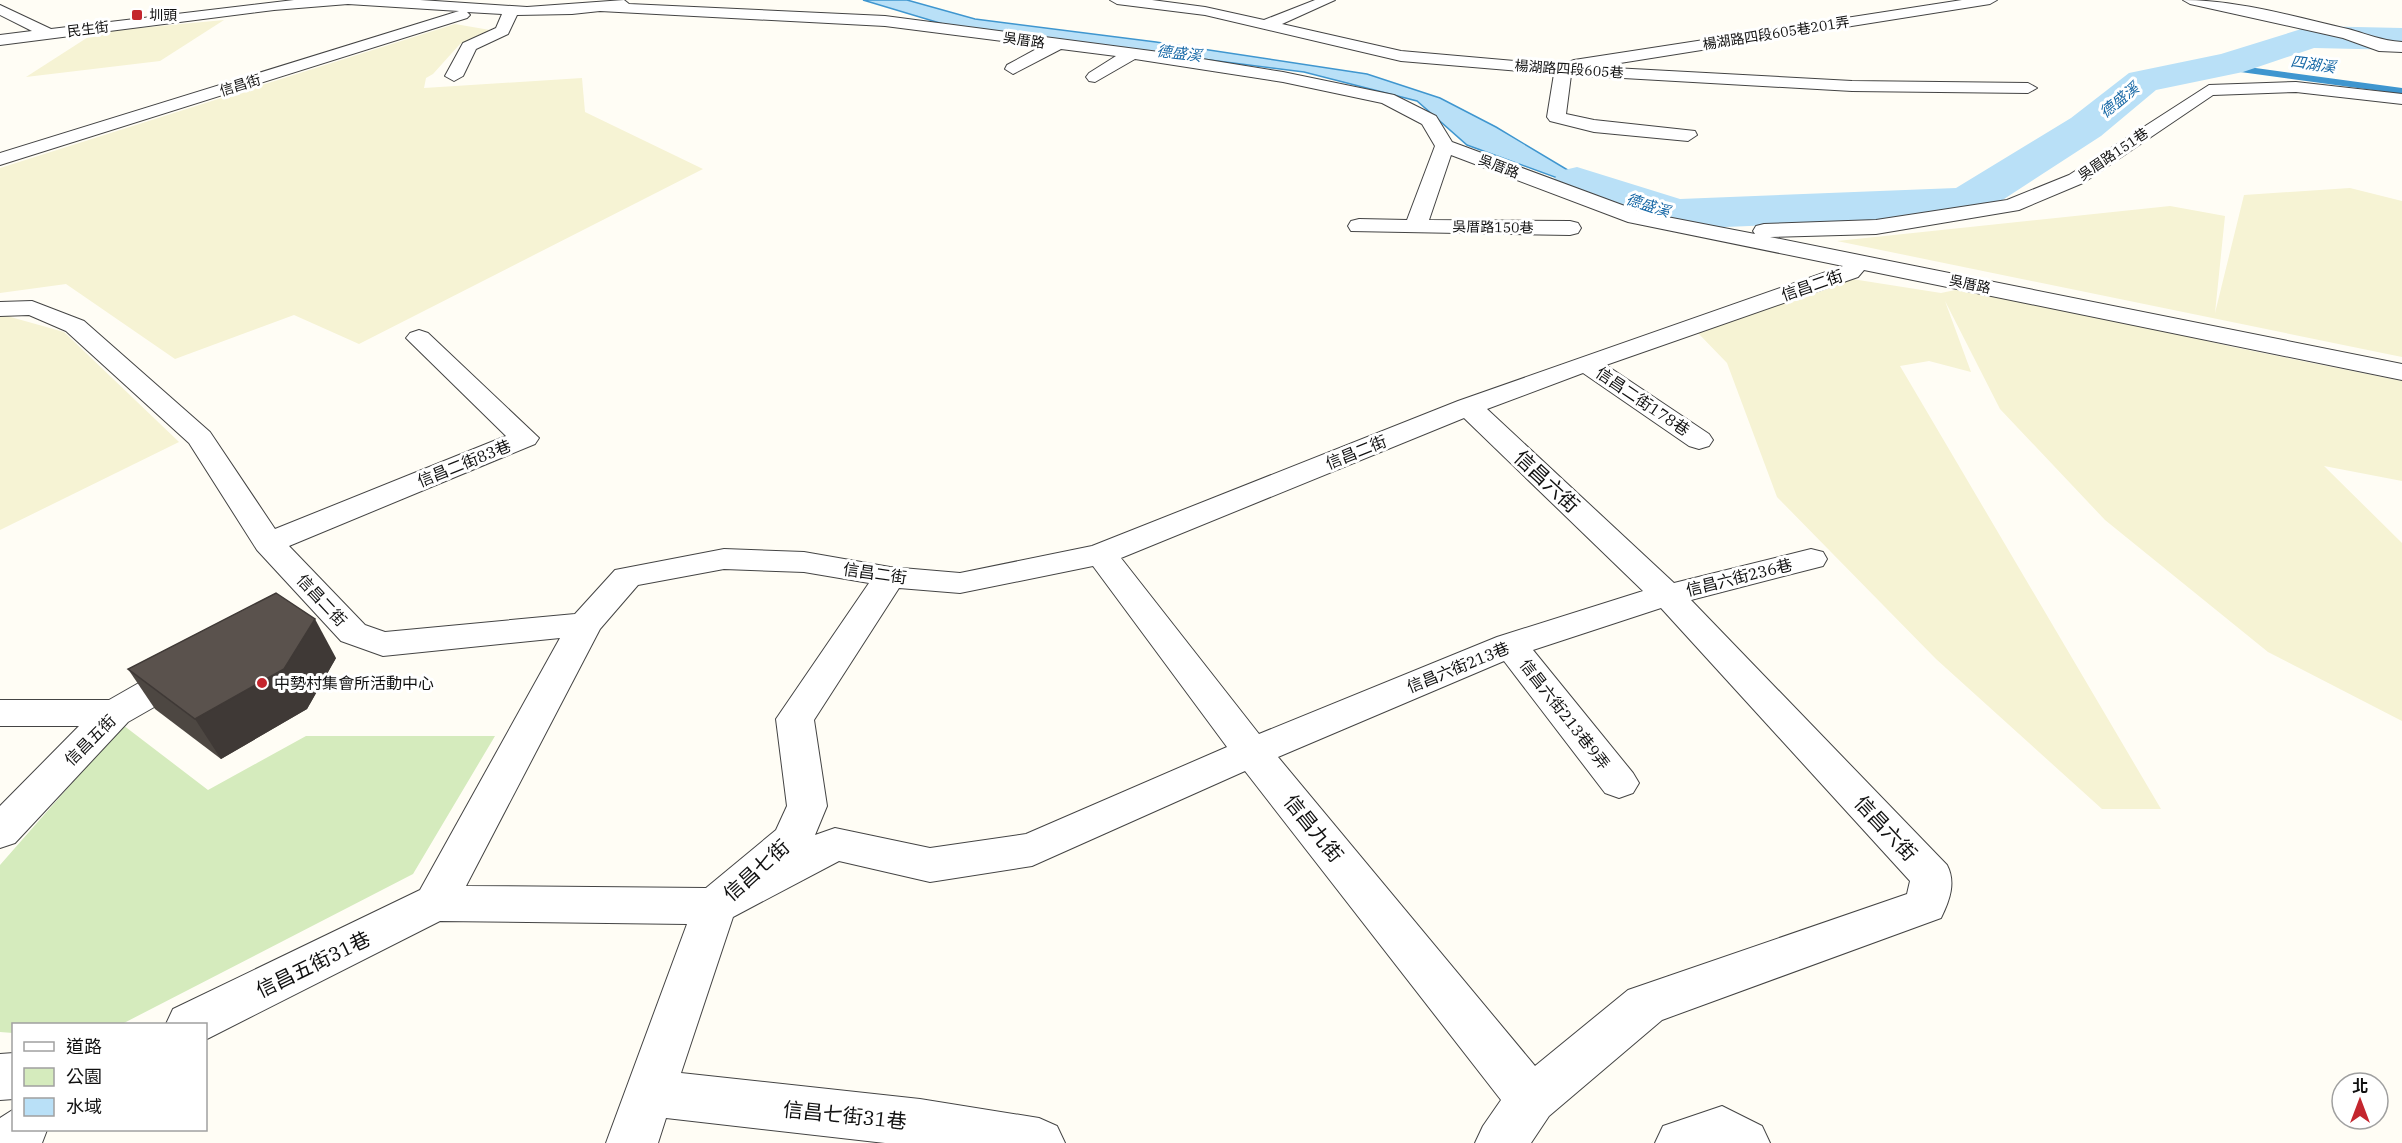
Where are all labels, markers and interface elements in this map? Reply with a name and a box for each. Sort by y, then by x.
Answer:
place label: 圳頭 [149,6,177,24]
marker: 圳頭 [130,8,144,22]
street label: 楊湖路四段605巷201弄 [1701,13,1851,53]
street label: 民生街 [66,18,110,40]
street label: 吳厝路 [1002,28,1046,52]
water label: 德盛溪 [1156,41,1204,65]
water label: 四湖溪 [2289,51,2339,77]
street label: 楊湖路四段605巷 [1514,56,1624,82]
street label: 信昌街 [217,70,263,100]
water label: 德盛溪 [2096,77,2144,122]
street label: 吳眉路151巷 [2074,124,2152,184]
street label: 吳厝路 [1476,150,1522,182]
water label: 德盛溪 [1624,189,1674,222]
street label: 吳厝路150巷 [1452,217,1534,237]
street label: 信昌二街 [1778,265,1846,305]
street label: 吳厝路 [1948,271,1992,297]
street label: 信昌二街178巷 [1592,362,1694,440]
street label: 信昌二街 [1323,431,1389,473]
street label: 信昌二街83巷 [414,435,514,491]
street label: 信昌六街 [1509,444,1585,518]
street label: 信昌六街236巷 [1684,554,1794,600]
street label: 信昌二街 [842,559,908,587]
street label: 信昌二街 [293,570,351,630]
street label: 信昌六街213巷 [1404,637,1512,697]
street label: 信昌六街213巷9弄 [1516,655,1614,773]
place label: 中勢村集會所活動中心 [274,673,434,693]
marker: 中勢村集會所活動中心 [255,676,269,690]
street label: 信昌五街 [60,710,120,770]
street label: 信昌九街 [1278,788,1350,868]
street label: 信昌六街 [1849,790,1923,866]
street label: 信昌七街 [717,833,795,907]
street label: 信昌五街31巷 [251,925,375,1003]
legend [12,1023,207,1131]
text: 道路 [66,1035,102,1058]
text: 公園 [66,1065,102,1088]
north arrow [2330,1071,2390,1131]
text: 北 [2352,1076,2368,1096]
text: 水域 [66,1095,102,1118]
street label: 信昌七街31巷 [782,1095,908,1135]

